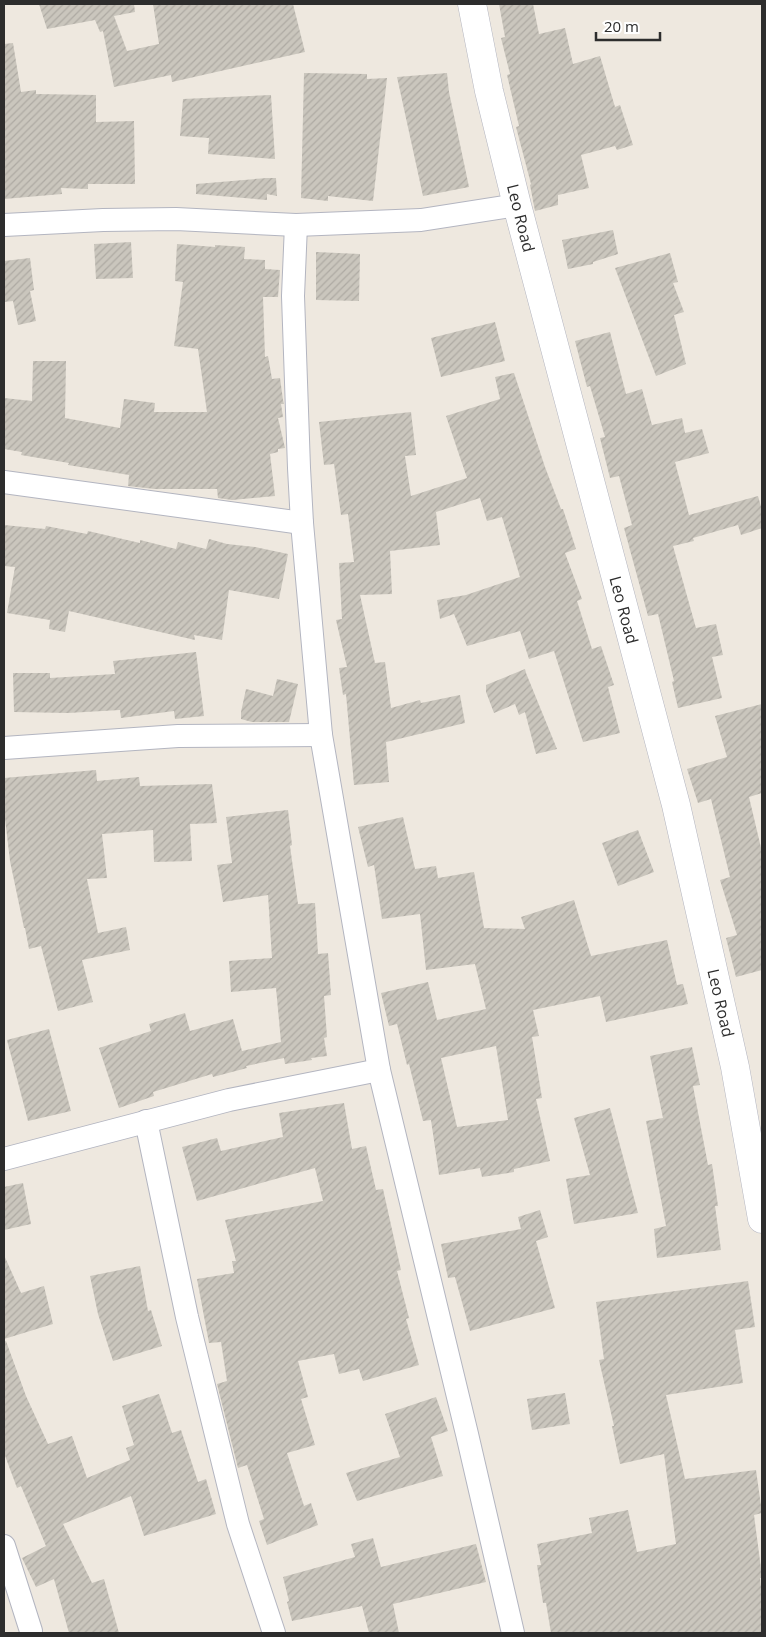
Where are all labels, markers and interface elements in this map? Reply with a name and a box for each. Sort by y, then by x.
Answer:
scale bar [596,10,660,42]
text: 20 m [604,16,639,36]
street label: Leo Road [502,182,540,254]
street label: Leo Road [604,574,644,646]
street label: Leo Road [702,967,740,1039]

